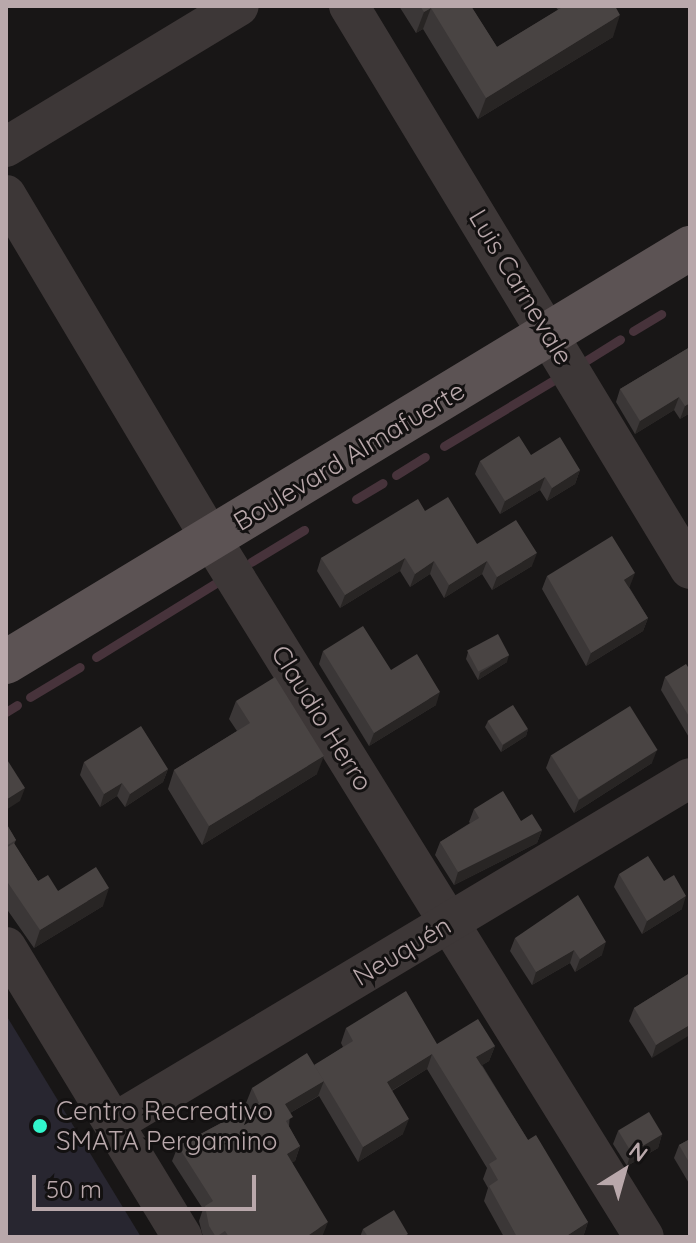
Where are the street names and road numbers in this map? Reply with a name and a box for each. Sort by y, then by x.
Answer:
street label: Luis Carnevale [462,204,580,370]
street label: Boulevard Almafuerte [228,375,470,537]
street label: Claudio Herro [265,639,379,797]
street label: Neuquén [347,910,457,992]

